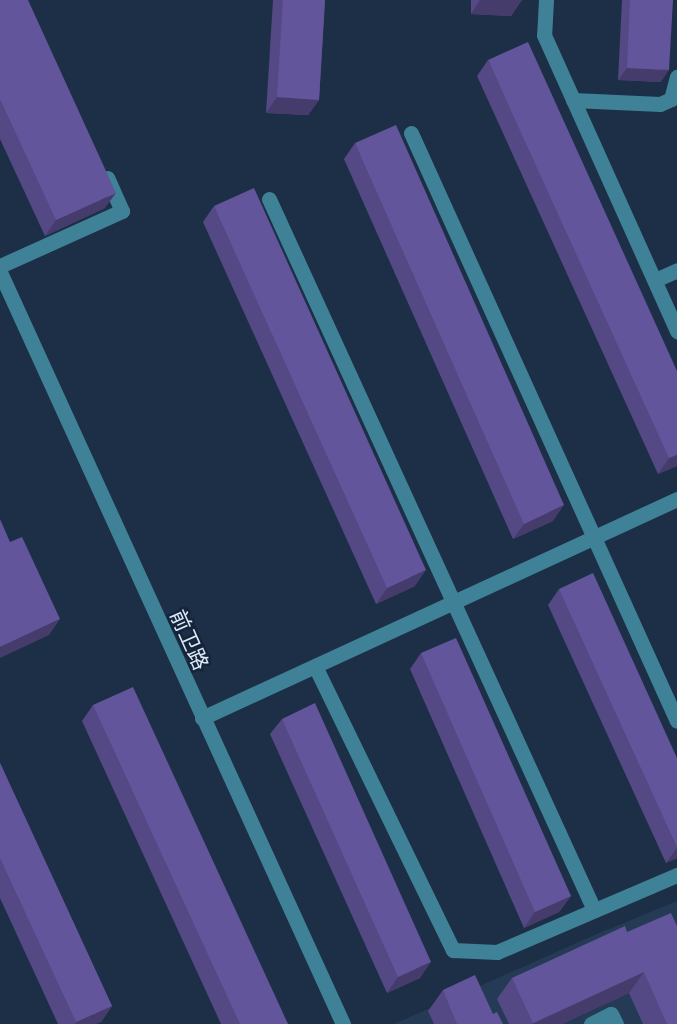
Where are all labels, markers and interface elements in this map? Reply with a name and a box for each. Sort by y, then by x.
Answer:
street label: 前卫路 [165,606,213,674]

